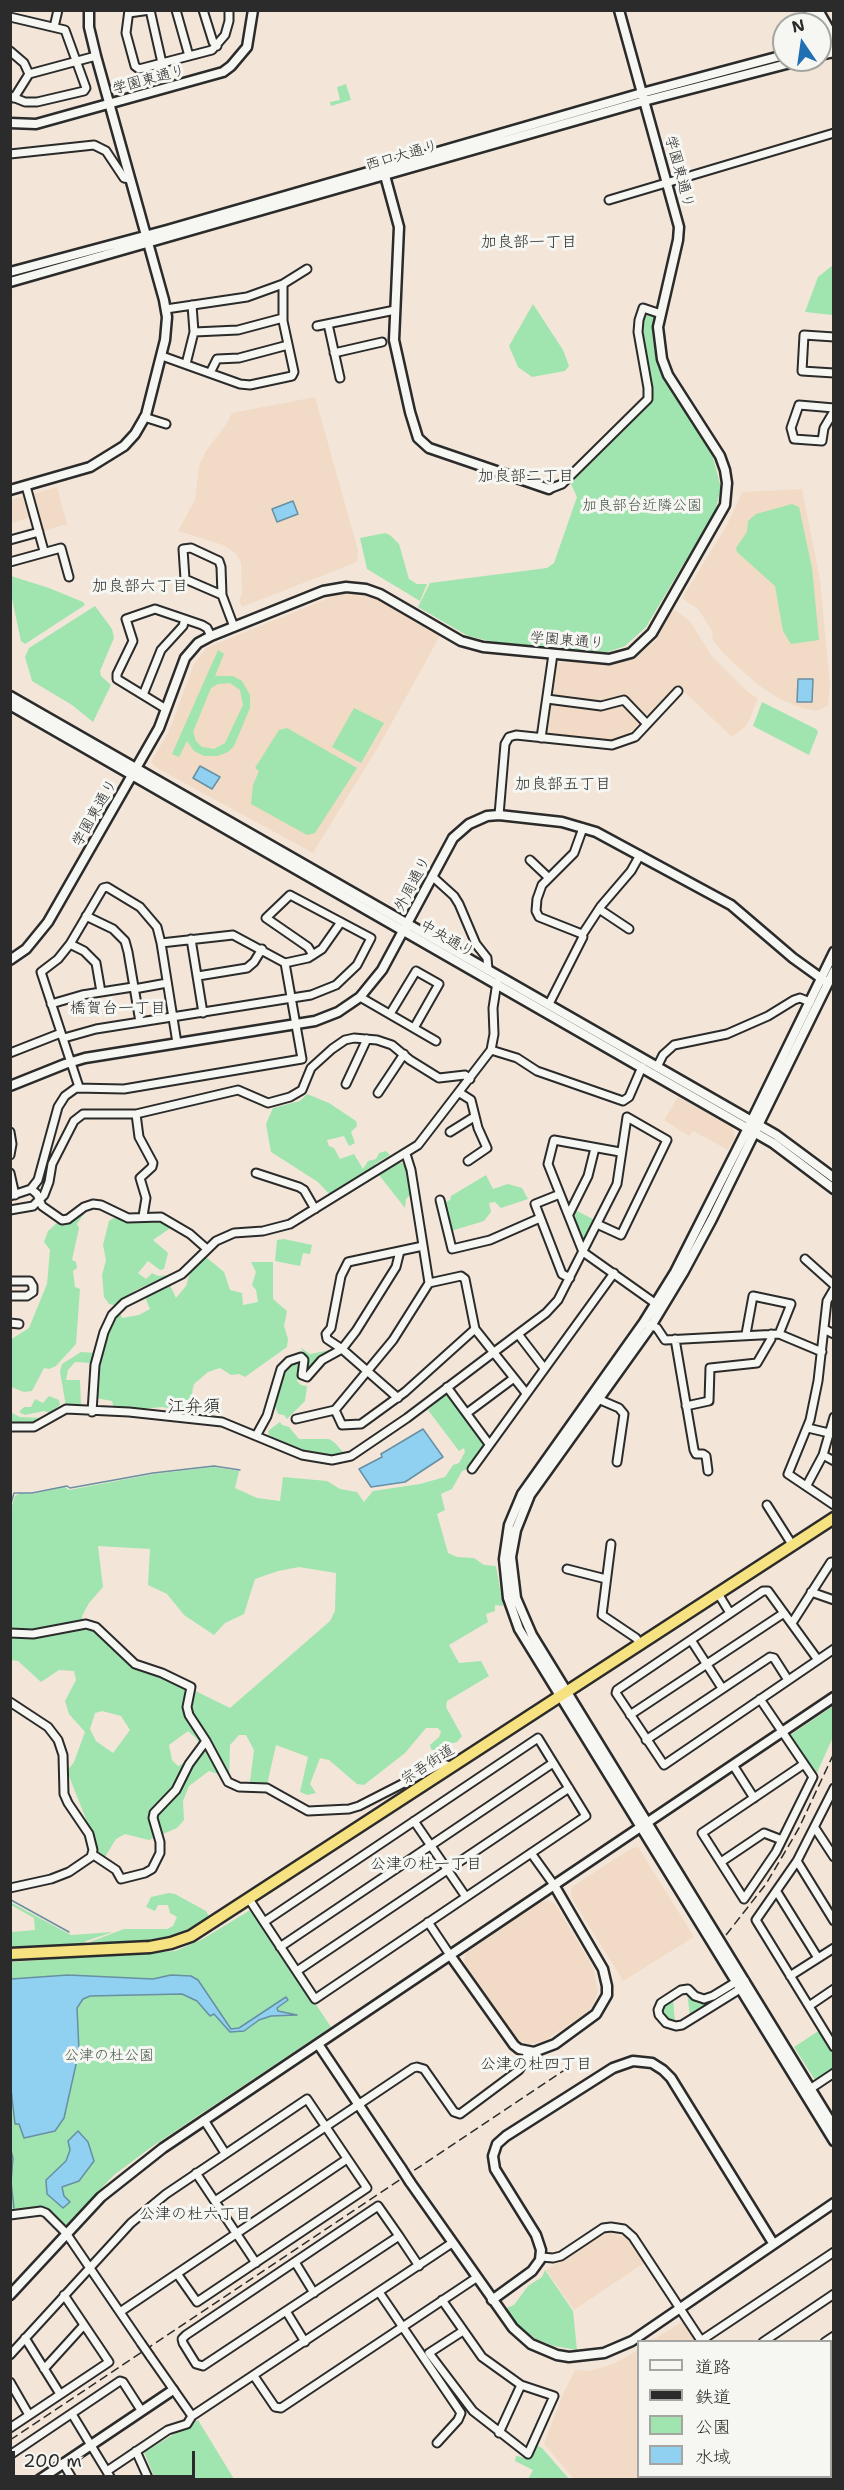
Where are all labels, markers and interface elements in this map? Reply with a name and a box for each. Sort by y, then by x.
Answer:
north arrow [772,12,832,72]
text: N [790,14,807,38]
street label: 学園東通り [110,62,188,98]
street label: 学園東通り [661,133,697,211]
street label: 西口大通り [363,137,441,175]
district label: 加良部一丁目 [481,233,577,253]
district label: 加良部二丁目 [478,467,574,487]
park label: 加良部台近隣公園 [582,497,702,515]
district label: 加良部六丁目 [92,577,188,597]
street label: 学園東通り [529,629,605,653]
district label: 加良部五丁目 [515,775,611,795]
street label: 学園東通り [68,776,122,850]
street label: 外周通り [391,853,435,915]
street label: 中央通り [417,916,477,962]
district label: 橋賀台一丁目 [70,999,166,1019]
district label: 江弁須 [167,1396,221,1418]
street label: 宗吾街道 [398,1741,458,1789]
district label: 公津の杜一丁目 [370,1855,482,1875]
park label: 公津の杜公園 [64,2047,154,2065]
district label: 公津の杜四丁目 [480,2055,592,2075]
district label: 公津の杜六丁目 [139,2205,251,2225]
legend [637,2340,832,2478]
text: 道路 [695,2355,731,2379]
text: 鉄道 [695,2385,731,2409]
text: 公園 [695,2415,731,2439]
scale bar [15,2439,198,2477]
text: 水域 [695,2445,731,2469]
text: 200 m [23,2449,82,2473]

